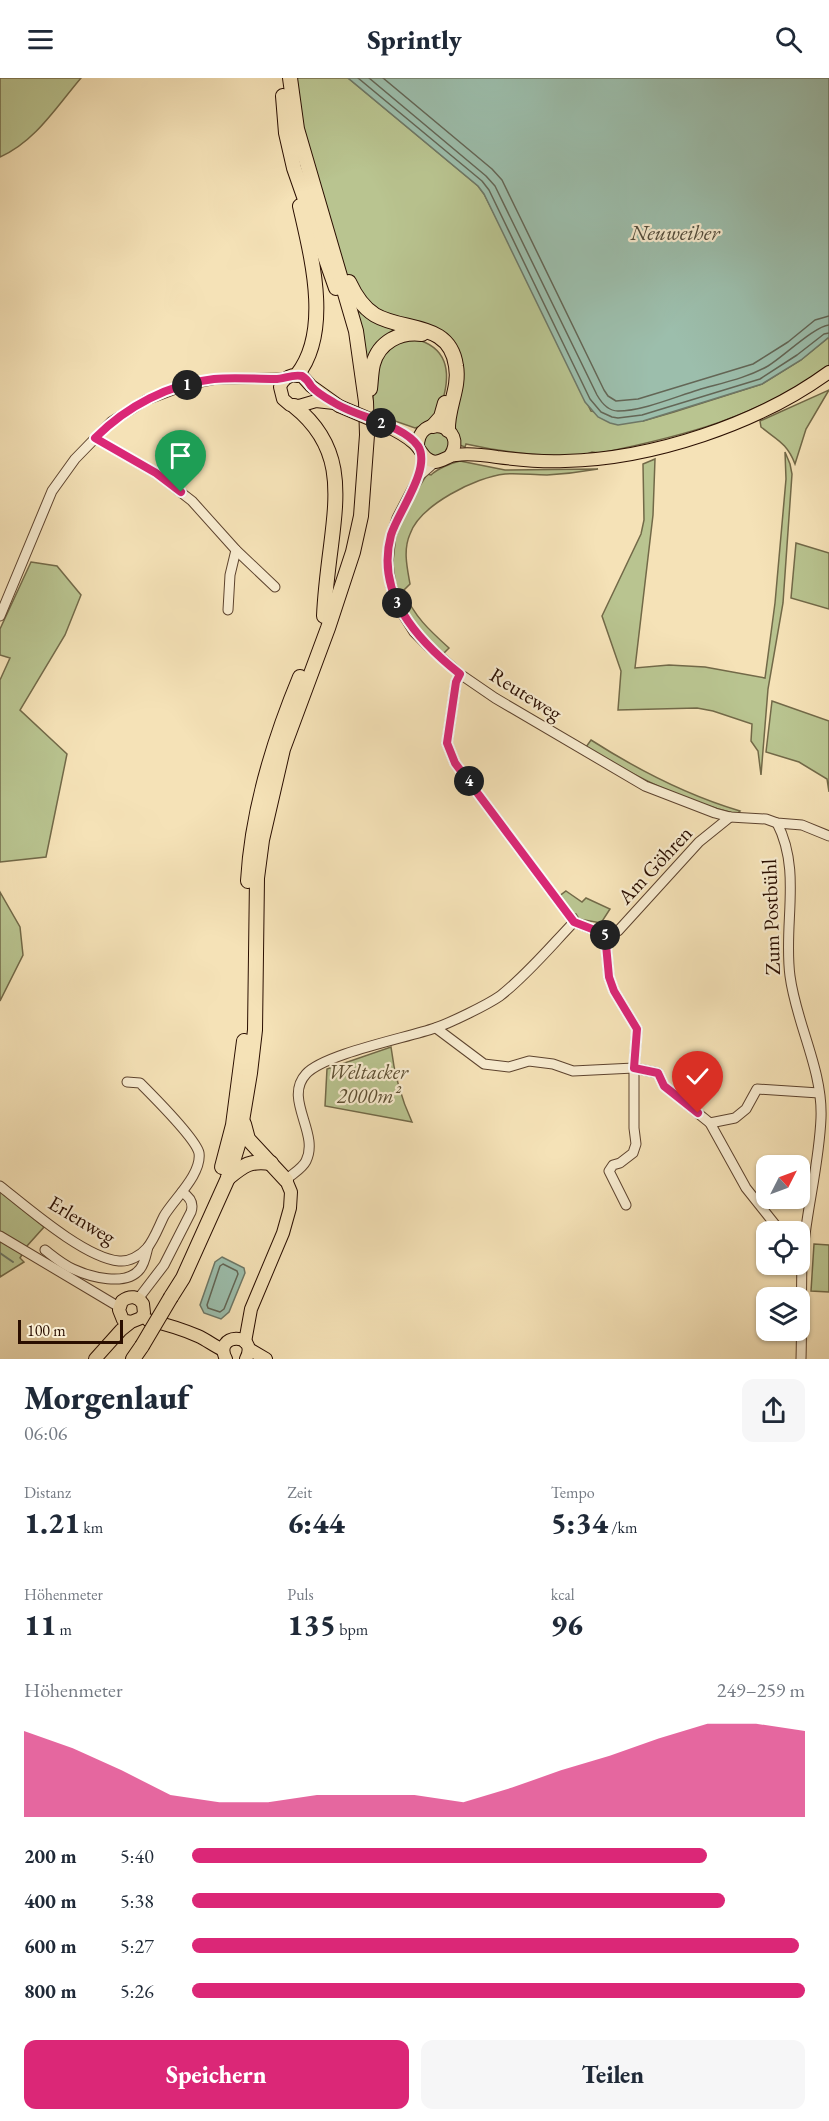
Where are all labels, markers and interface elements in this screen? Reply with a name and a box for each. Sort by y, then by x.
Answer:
text: Sprintly [367,22,462,57]
icon: menu [24,23,57,56]
icon: search [772,23,805,56]
water label: Neuweiher [629,218,721,247]
pin: 1 [172,370,202,400]
text: 1 [183,374,191,395]
pin: 2 [366,408,396,438]
text: 2 [377,412,385,433]
pin [155,430,206,492]
icon: arrive [164,439,197,472]
pin: 3 [382,588,412,618]
text: 3 [393,592,401,613]
street label: Reuteweg [485,661,568,727]
pin: 4 [454,766,484,796]
text: 4 [465,770,473,791]
street label: Am Göhren [611,820,698,910]
street label: Zum Postbühl [755,858,786,976]
pin: 5 [590,920,620,950]
text: 5 [601,924,609,945]
pin [672,1051,723,1113]
park label: Weltacker 2000m² [328,1058,409,1109]
icon: check [681,1060,714,1093]
north arrow [756,1155,810,1209]
map controls [756,1155,810,1341]
street label: Erlenweg [44,1189,122,1251]
button: locate [756,1221,810,1275]
button: layers [756,1287,810,1341]
scale bar [18,1317,123,1344]
text: 100 m [27,1320,66,1341]
text: Morgenlauf [24,1376,189,1419]
button: share [742,1379,805,1442]
text: 06:06 [24,1420,67,1446]
text: Distanz [24,1482,71,1503]
text: Zeit [287,1482,312,1503]
text: Tempo [551,1482,595,1503]
text: 1.21 [24,1503,80,1542]
text: 6:44 [287,1503,345,1542]
text: 5:34 [551,1503,608,1542]
text: km [80,1517,103,1538]
text: /km [608,1517,637,1538]
text: Höhenmeter [24,1584,103,1605]
text: Puls [287,1584,314,1605]
text: kcal [551,1584,575,1605]
text: 11 [24,1605,56,1644]
text: 135 [287,1605,336,1644]
text: 96 [551,1605,583,1644]
text: m [56,1619,72,1640]
text: bpm [336,1619,368,1640]
text: Höhenmeter [24,1677,123,1703]
text: 249–259 m [717,1677,805,1703]
text: 200 m [24,1843,77,1869]
text: 5:40 [120,1843,154,1869]
text: 400 m [24,1888,77,1914]
text: 5:38 [120,1888,154,1914]
text: 600 m [24,1933,77,1959]
text: 5:27 [120,1933,154,1959]
text: 800 m [24,1978,77,2004]
text: 5:26 [120,1978,154,2004]
button: Speichern [24,2040,409,2109]
button: Teilen [421,2040,805,2109]

